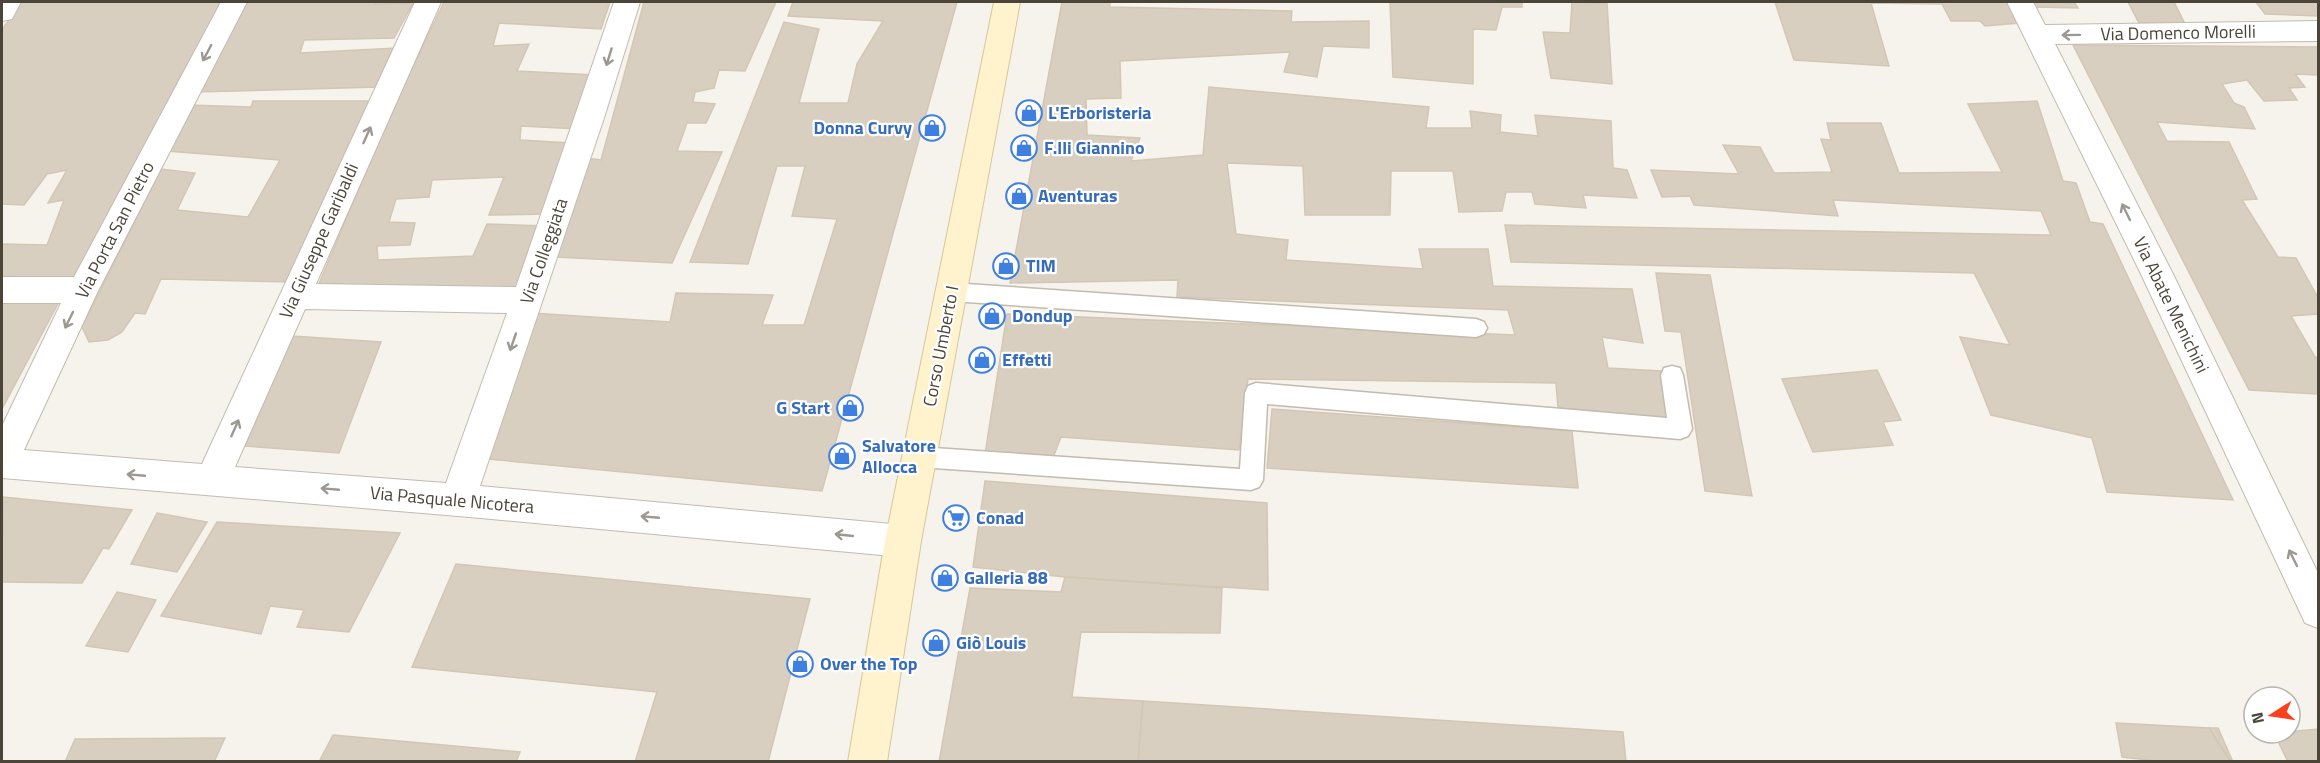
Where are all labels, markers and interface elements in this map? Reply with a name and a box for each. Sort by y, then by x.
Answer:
street label: Via Domenco Morelli [2100,18,2256,47]
one-way arrow [2062,29,2082,41]
one-way arrow [201,44,212,62]
one-way arrow [603,47,614,66]
shop icon: L'Erboristeria [1014,98,1044,128]
place label: L'Erboristeria [1048,99,1152,126]
shop icon: Donna Curvy [917,113,947,143]
place label: Donna Curvy [814,114,912,141]
one-way arrow [362,127,373,145]
shop icon: F.lli Giannino [1009,133,1039,163]
place label: F.lli Giannino [1044,134,1145,161]
street label: Via Porta San Pietro [68,156,161,303]
street label: Via Giuseppe Garibaldi [272,159,365,323]
shop icon: Aventuras [1004,181,1034,211]
place label: Aventuras [1038,182,1117,209]
street label: Via Colleggiata [513,194,574,308]
one-way arrow [2120,204,2131,222]
street label: Via Abate Menichini [2127,232,2216,378]
shop icon: TIM [991,251,1021,281]
place label: TIM [1026,252,1056,279]
street label: Corso Umberto I [916,283,965,409]
shop icon: Dondup [977,301,1007,331]
place label: Dondup [1012,302,1073,329]
one-way arrow [62,310,74,328]
one-way arrow [507,332,518,351]
shop icon: Effetti [967,345,997,375]
place label: Effetti [1002,346,1052,373]
shop icon: G Start [835,393,865,423]
place label: G Start [776,394,830,421]
one-way arrow [229,419,241,437]
place label: Salvatore Allocca [862,432,936,480]
shop icon: Salvatore Allocca [827,441,857,471]
one-way arrow [127,469,146,480]
street label: Via Pasquale Nicotera [369,479,535,520]
one-way arrow [321,483,341,494]
supermarket icon: Conad [941,503,971,533]
place label: Conad [976,504,1024,531]
one-way arrow [641,511,661,522]
one-way arrow [835,529,855,540]
one-way arrow [2287,549,2299,567]
shop icon: Galleria 88 [930,563,960,593]
place label: Galleria 88 [964,564,1048,591]
shop icon: Giò Louis [921,628,951,658]
place label: Giò Louis [956,629,1026,656]
shop icon: Over the Top [785,649,815,679]
place label: Over the Top [820,650,918,677]
north arrow [2242,685,2302,745]
text: N [2244,710,2270,726]

